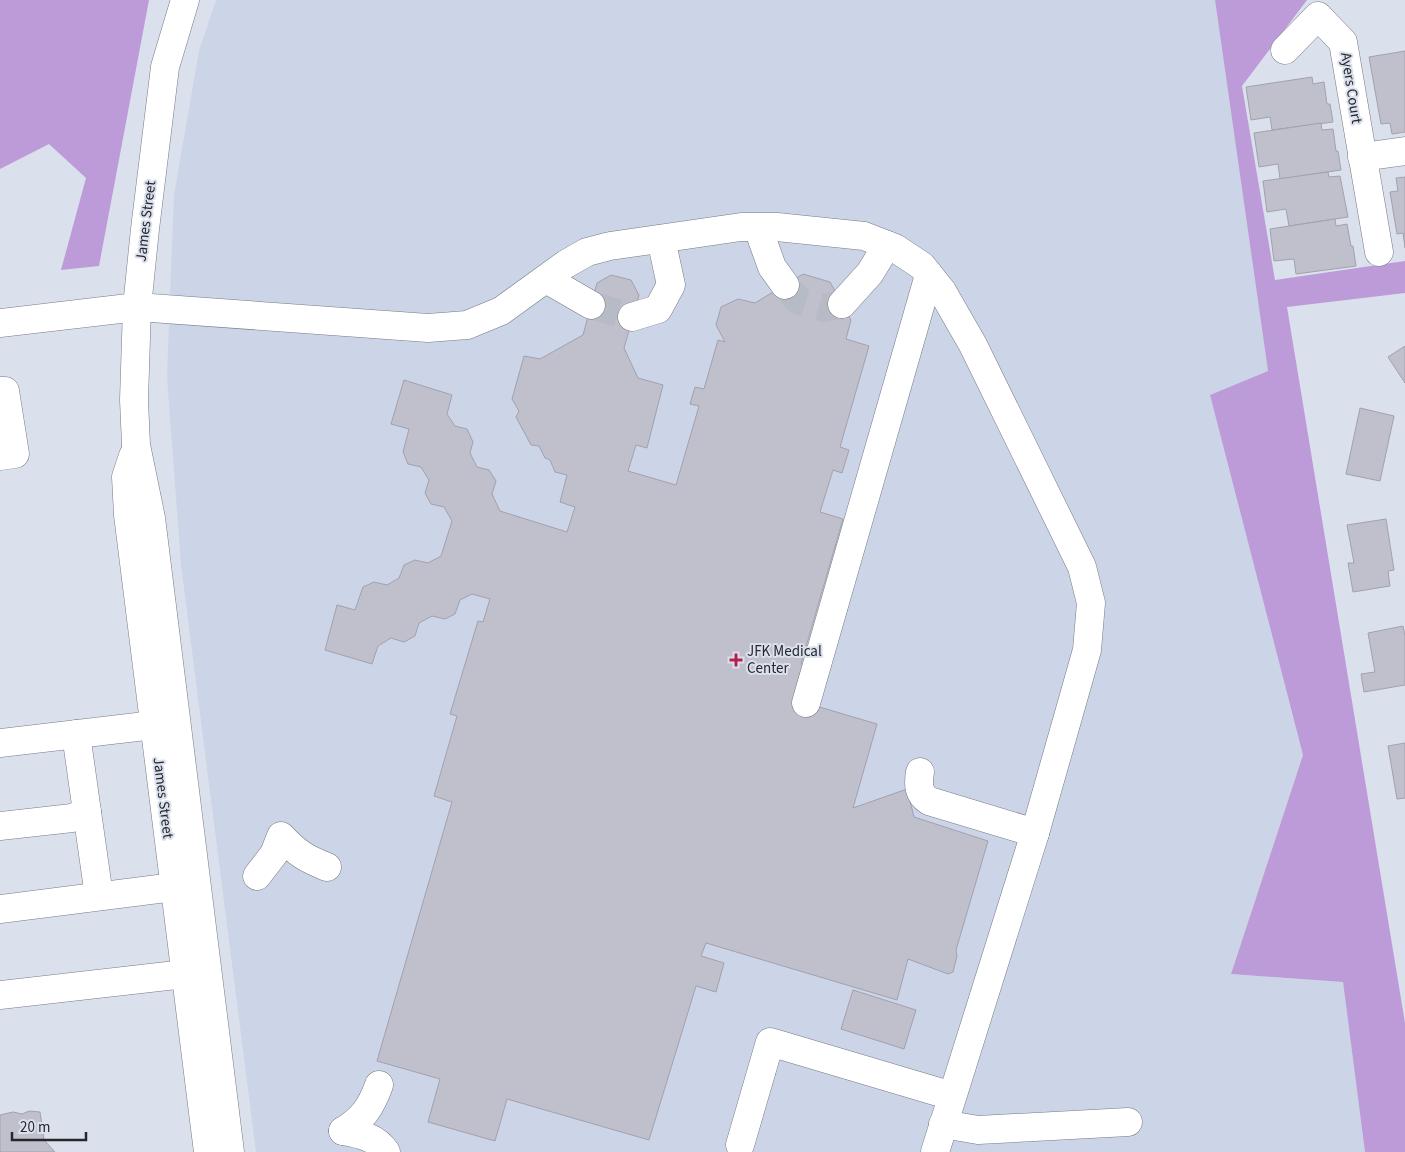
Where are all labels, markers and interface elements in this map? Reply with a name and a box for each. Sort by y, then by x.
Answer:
street label: Ayers Court [1335,51,1367,125]
street label: James Street [131,179,161,263]
place label: JFK Medical Center [747,641,822,679]
marker: JFK Medical Center [729,653,743,667]
street label: James Street [148,756,178,840]
scale bar [12,1110,86,1142]
text: 20 m [20,1117,50,1138]

